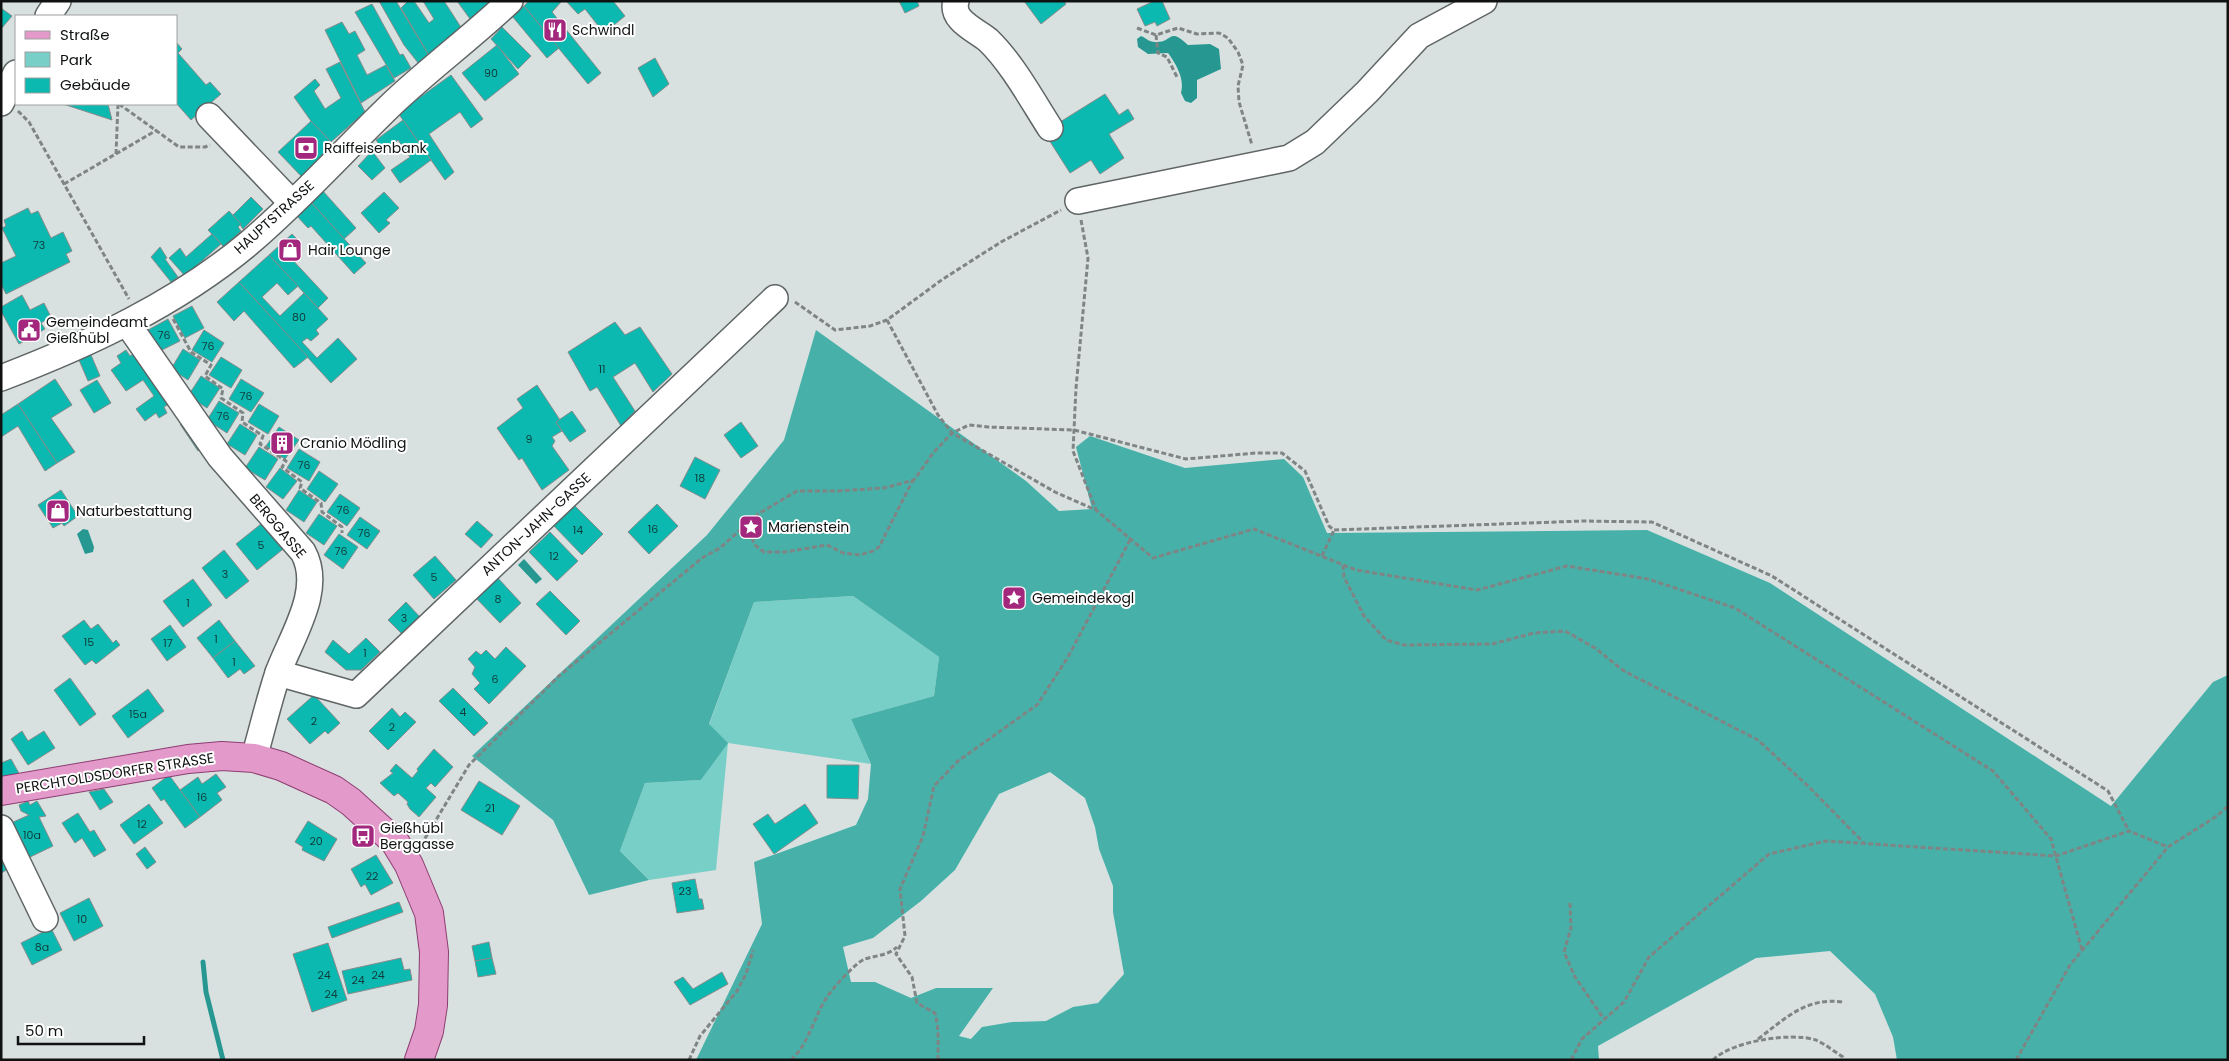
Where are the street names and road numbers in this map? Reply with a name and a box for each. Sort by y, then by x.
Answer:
street label: HAUPTSTRASSE [230,176,318,258]
street label: ANTON-JAHN-GASSE [477,468,595,580]
street label: BERGGASSE [245,489,311,563]
street label: PERCHTOLDSDORFER STRASSE [15,747,215,799]

